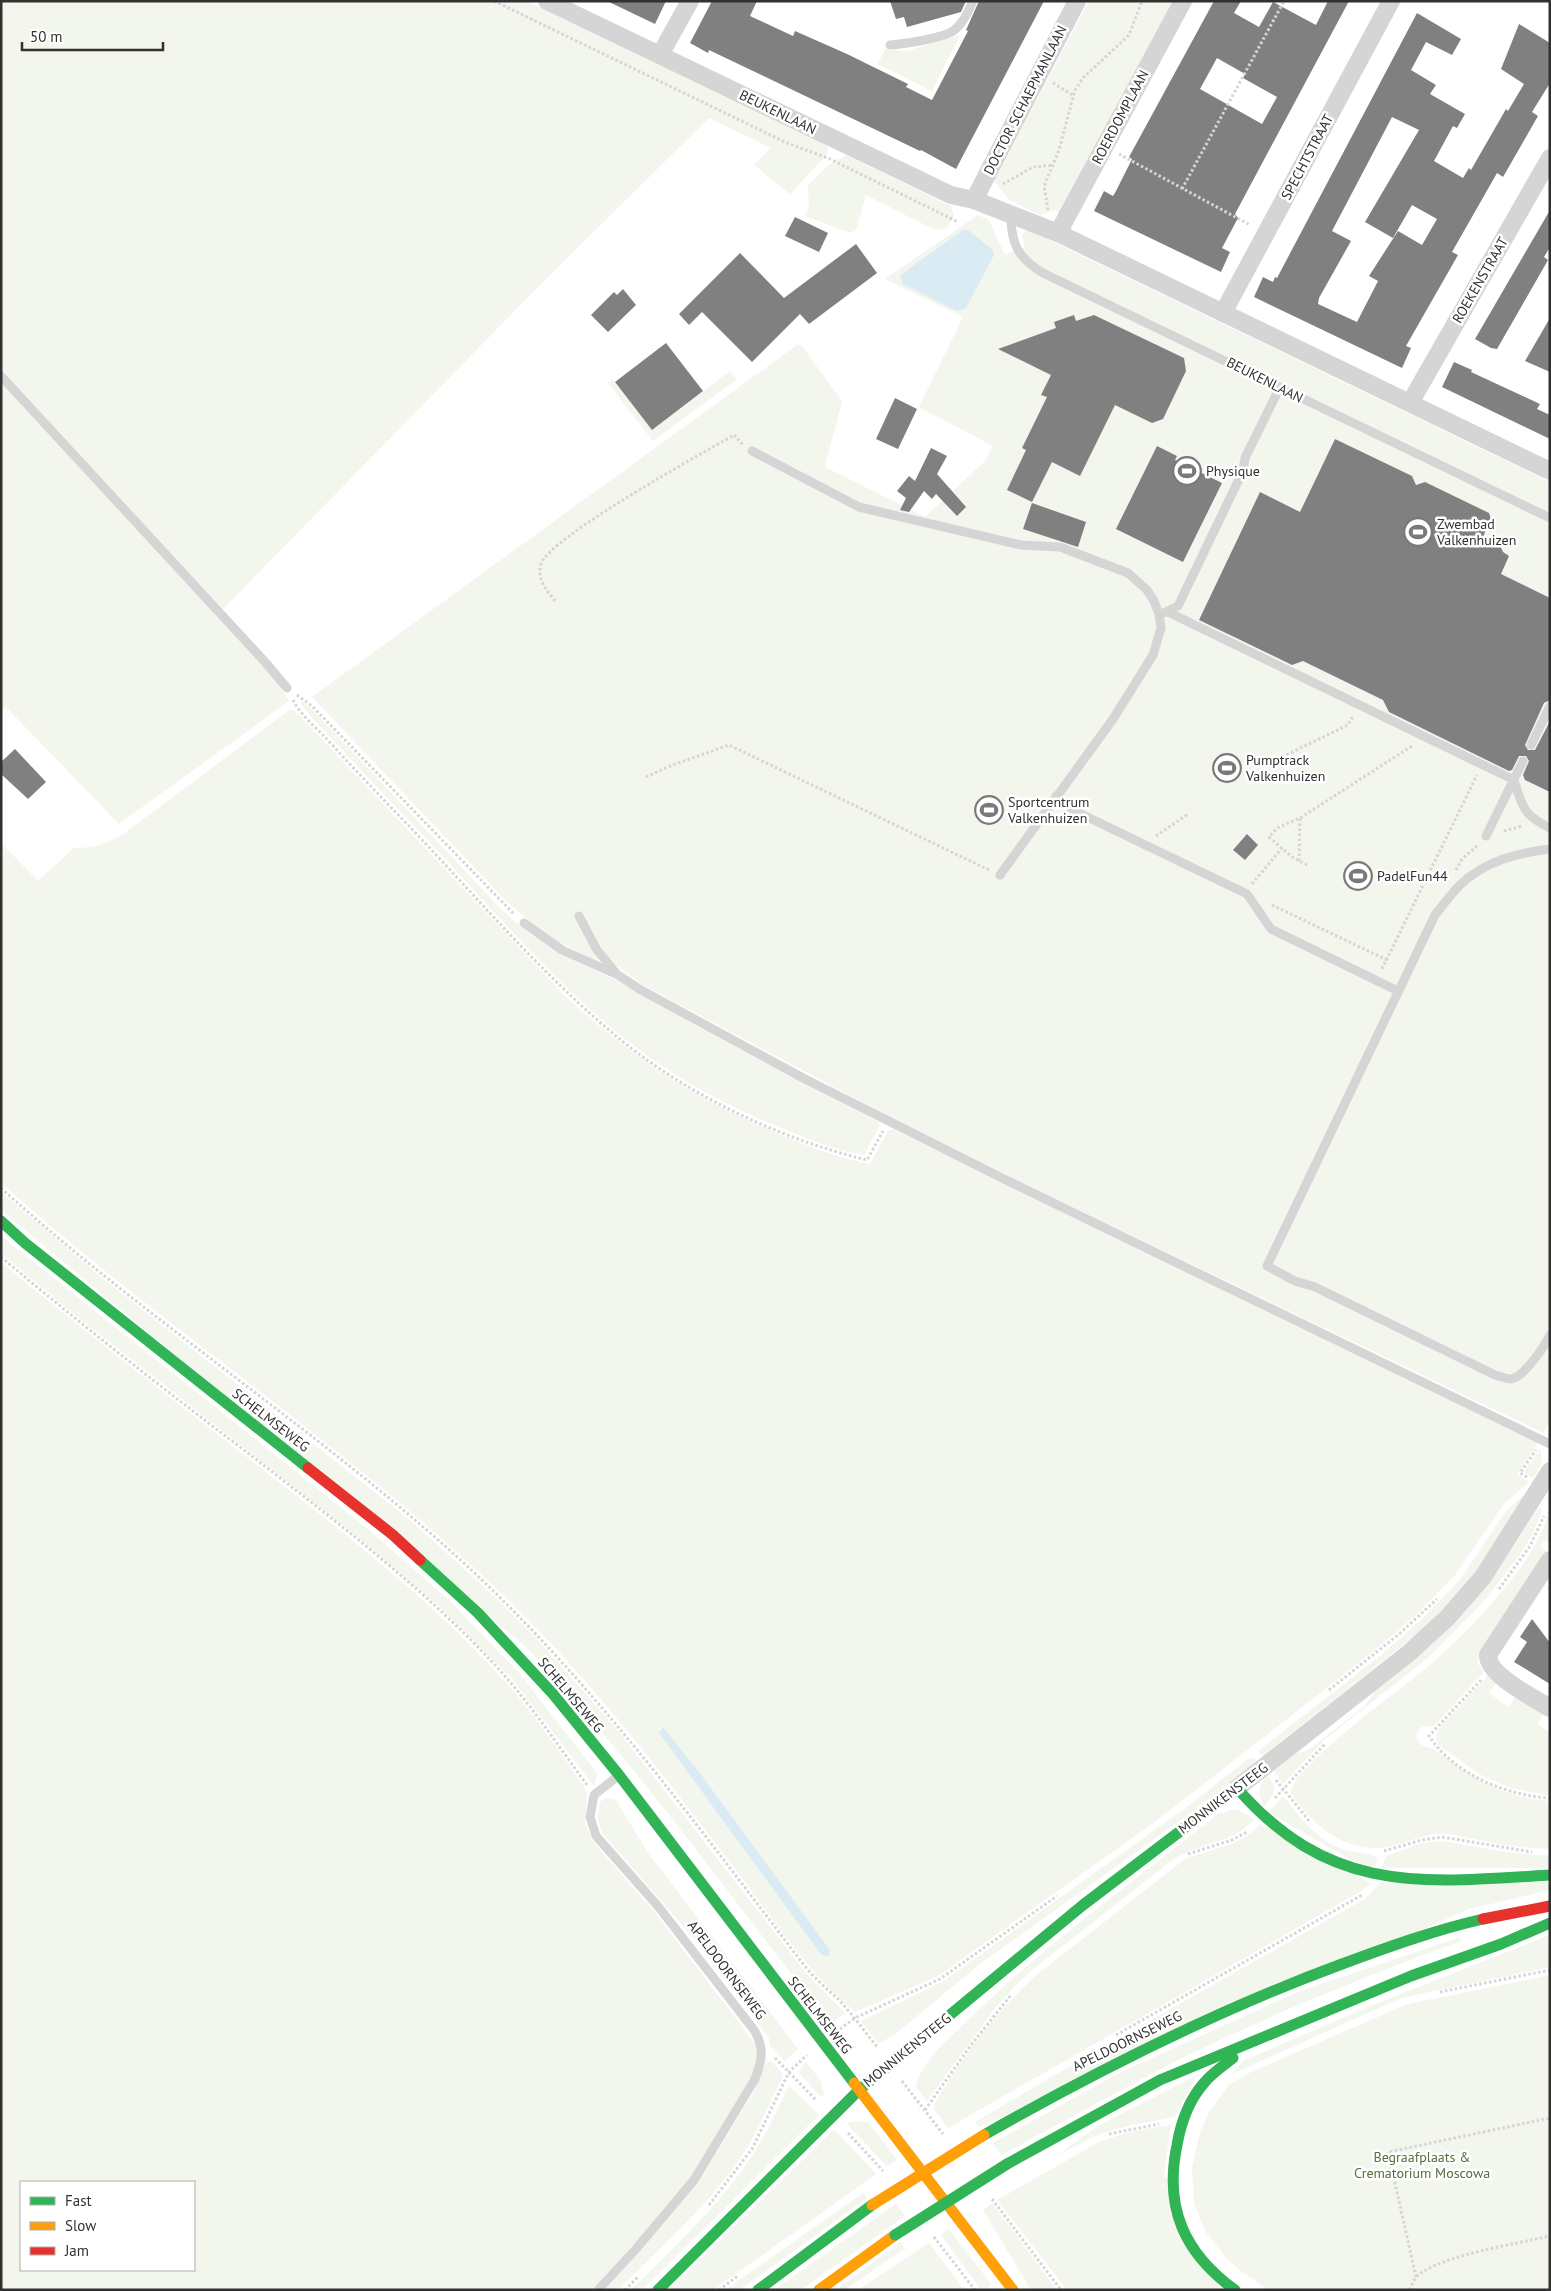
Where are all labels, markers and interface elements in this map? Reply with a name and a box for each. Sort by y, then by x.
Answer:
scale bar [22,20,164,52]
street label: DOCTOR SCHAEPMANLAAN [979,22,1071,178]
text: 50 m [30,27,63,46]
street label: ROERDOMPLAAN [1088,67,1152,167]
street label: BEUKENLAAN [737,86,819,138]
street label: SPECHTSTRAAT [1277,111,1337,203]
street label: ROEKENSTRAAT [1448,233,1512,326]
street label: BEUKENLAAN [1224,353,1306,407]
sports icon: Physique [1172,456,1202,486]
place label: Physique [1206,462,1260,480]
place label: Zwembad Valkenhuizen [1436,515,1516,549]
sports icon: Zwembad Valkenhuizen [1403,517,1433,547]
place label: Pumptrack Valkenhuizen [1245,751,1325,785]
sports icon: Pumptrack Valkenhuizen [1212,753,1242,783]
place label: Sportcentrum Valkenhuizen [1007,793,1089,827]
sports icon: Sportcentrum Valkenhuizen [974,795,1004,825]
sports icon: PadelFun44 [1343,861,1373,891]
place label: PadelFun44 [1377,867,1448,885]
street label: SCHELMSEWEG [229,1384,313,1456]
street label: SCHELMSEWEG [534,1653,608,1737]
street label: MONNIKENSTEEG [1175,1758,1271,1838]
street label: APELDOORNSEWEG [684,1917,770,2023]
street label: SCHELMSEWEG [784,1973,856,2057]
street label: APELDOORNSEWEG [1069,2007,1185,2075]
street label: MONNIKENSTEEG [859,2009,955,2091]
park label: Begraafplaats & Crematorium Moscowa [1354,2148,1490,2182]
legend [20,2181,195,2271]
text: Fast [65,2191,92,2210]
text: Slow [65,2216,96,2235]
text: Jam [64,2241,89,2260]

